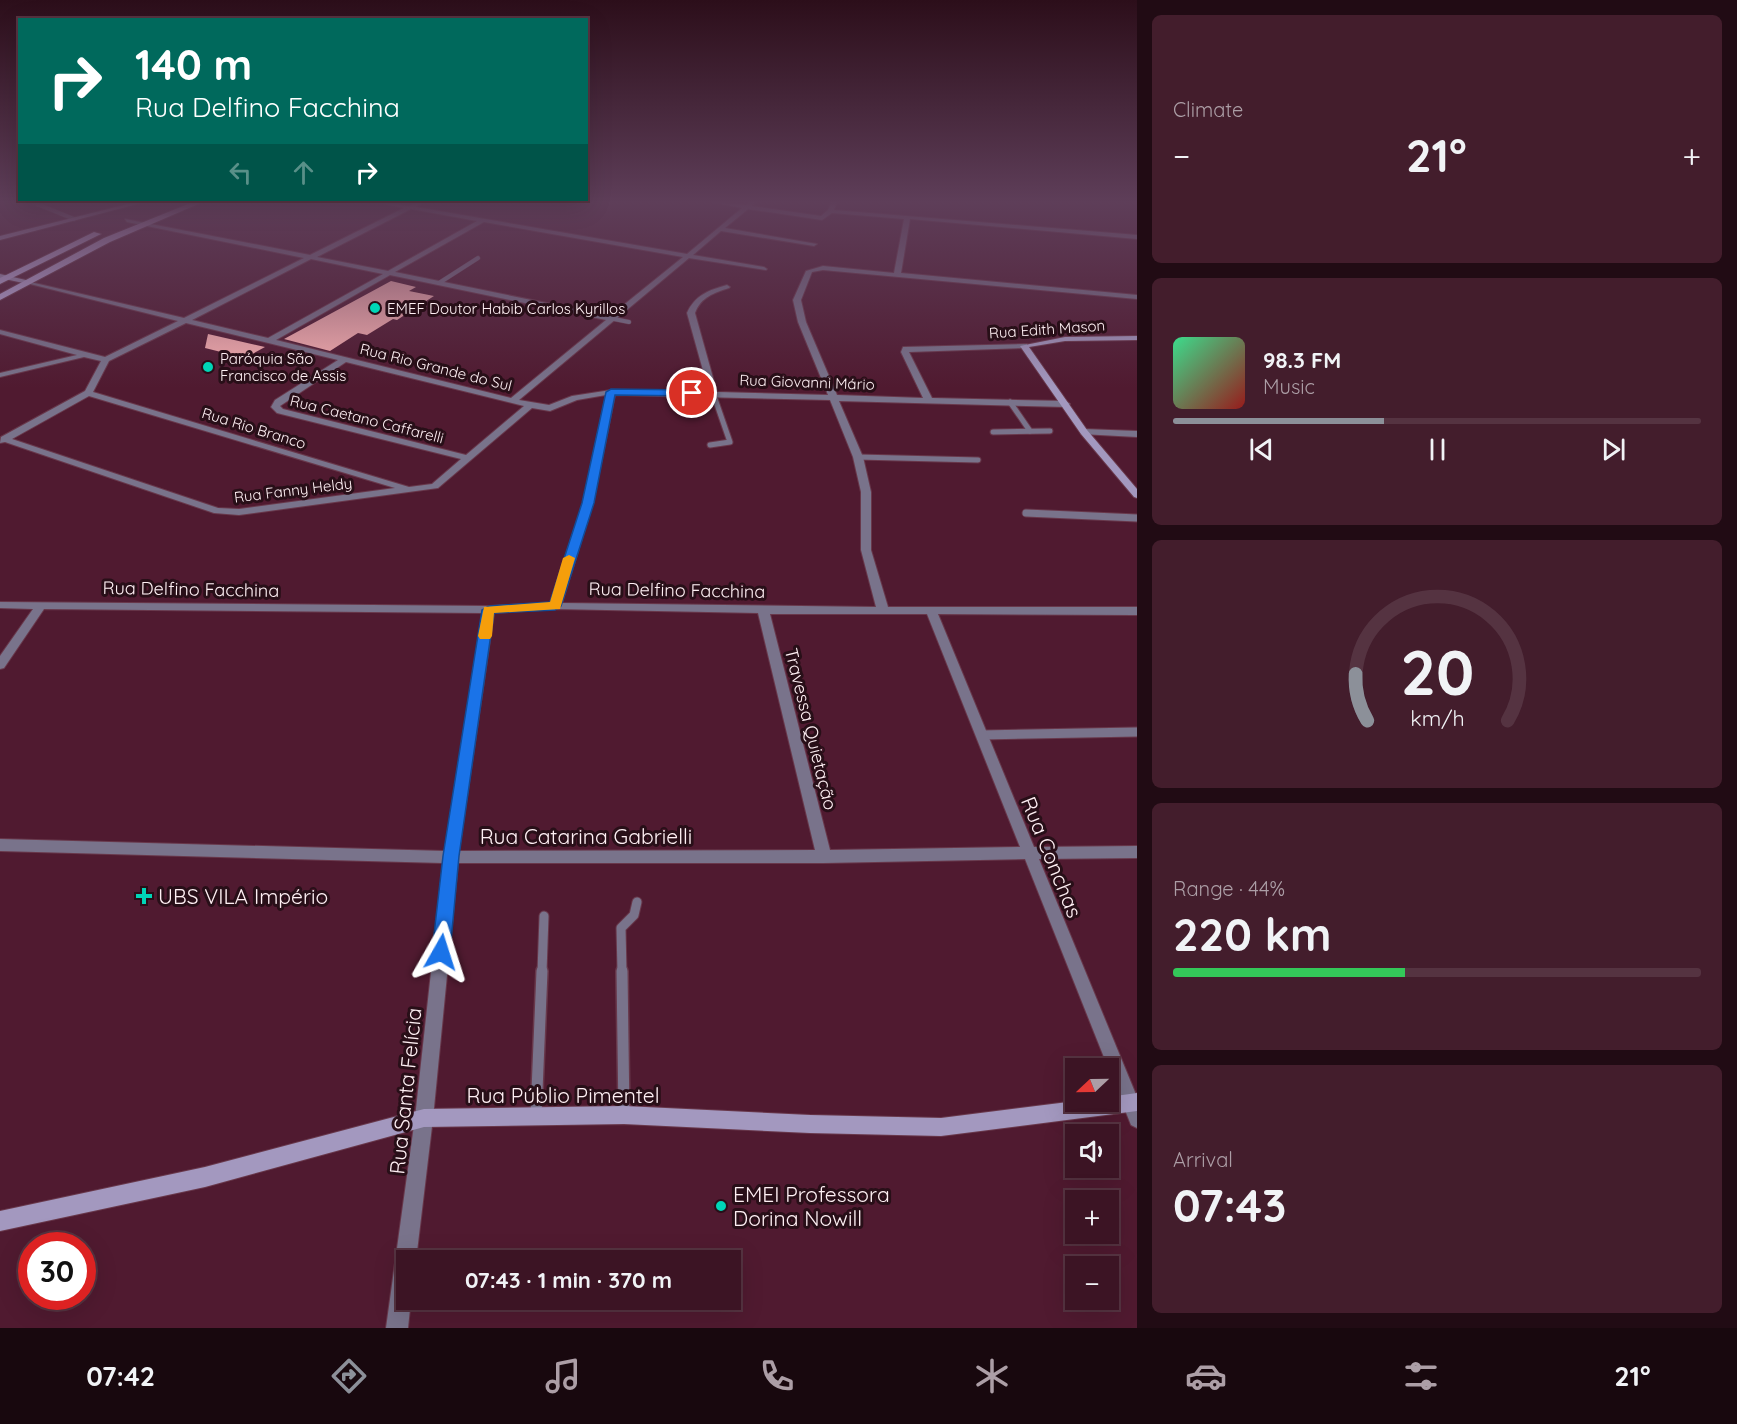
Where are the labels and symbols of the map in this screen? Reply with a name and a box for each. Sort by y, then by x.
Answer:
place label: EMEF Doutor Habib Carlos Kyrillos [387,299,625,318]
marker: EMEF Doutor Habib Carlos Kyrillos [368,301,382,315]
street label: Rua Edith Mason [988,315,1106,343]
street label: Rua Rio Grande do Sul [358,339,514,395]
place label: Paróquia São Francisco de Assis [220,349,346,385]
marker: Paróquia São Francisco de Assis [201,360,215,374]
pin [666,367,717,418]
street label: Rua Giovanni Mário [739,370,875,394]
street label: Rua Caetano Caffarelli [288,391,446,447]
street label: Rua Rio Branco [200,403,308,453]
street label: Rua Fanny Heldy [233,473,353,507]
street label: Rua Delfino Facchina [103,576,279,602]
street label: Rua Delfino Facchina [589,577,765,603]
street label: Travessa Quietação [780,646,842,812]
street label: Rua Conchas [1016,793,1088,921]
street label: Rua Catarina Gabrielli [480,823,692,849]
place label: UBS VILA Império [158,883,328,909]
marker: UBS VILA Império [135,887,153,905]
position arrow [409,920,473,984]
street label: Rua Santa Felícia [383,1006,427,1176]
north arrow [1065,1058,1119,1112]
street label: Rua Públio Pimentel [467,1082,659,1108]
place label: EMEI Professora Dorina Nowill [733,1181,890,1231]
marker: EMEI Professora Dorina Nowill [714,1199,728,1213]
speed limit sign: 30 [18,1232,96,1310]

